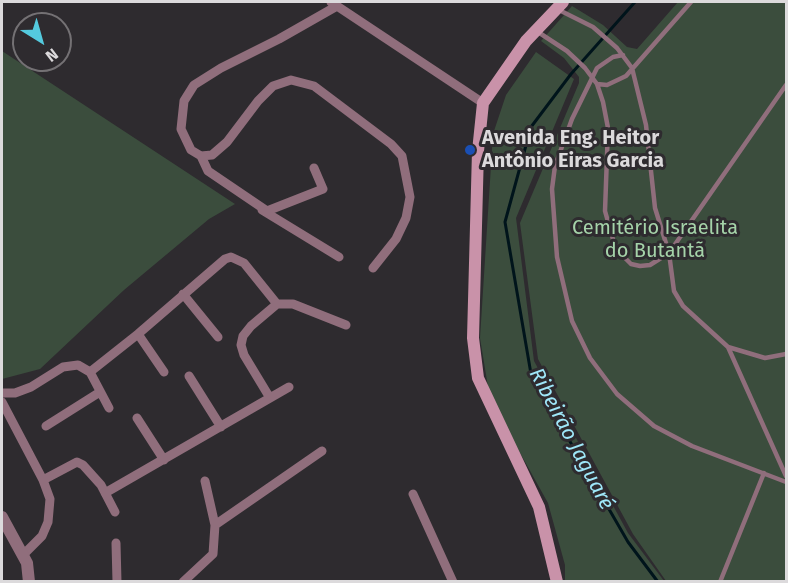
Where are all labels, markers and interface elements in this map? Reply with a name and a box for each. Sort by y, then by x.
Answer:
north arrow [12,12,72,72]
text: N [42,44,62,66]
place label: Avenida Eng. Heitor Antônio Eiras Garcia [482,126,664,173]
marker: Avenida Eng. Heitor Antônio Eiras Garcia [463,143,477,157]
park label: Cemitério Israelita do Butantã [572,216,738,263]
water label: Ribeirão Jaguaré [523,364,619,514]

